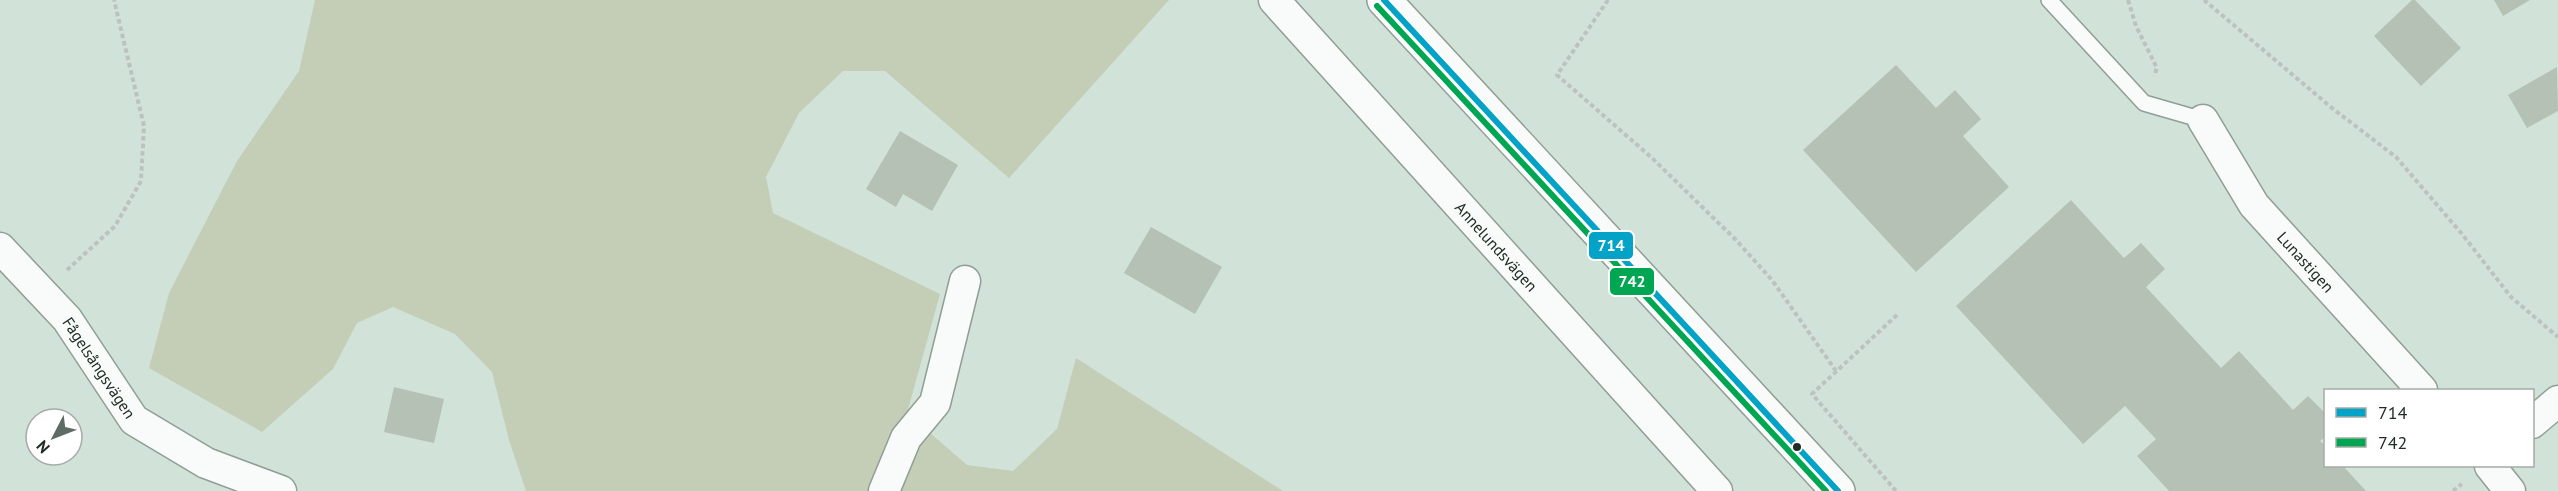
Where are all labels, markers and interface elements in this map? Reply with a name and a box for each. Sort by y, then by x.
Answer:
street label: Annelundsvägen [1451,198,1542,295]
street label: Lunastigen [2273,227,2338,296]
line badge: 714 [1588,231,1634,260]
text: 714 [1597,235,1625,255]
line badge: 742 [1609,267,1655,296]
text: 742 [1618,271,1646,291]
street label: Fågelsångsvägen [58,313,140,422]
legend [2324,389,2534,467]
text: 714 [2378,401,2408,424]
north arrow [24,407,84,467]
text: 742 [2378,431,2407,454]
text: N [32,436,54,458]
unlabelled marker [1791,441,1803,453]

